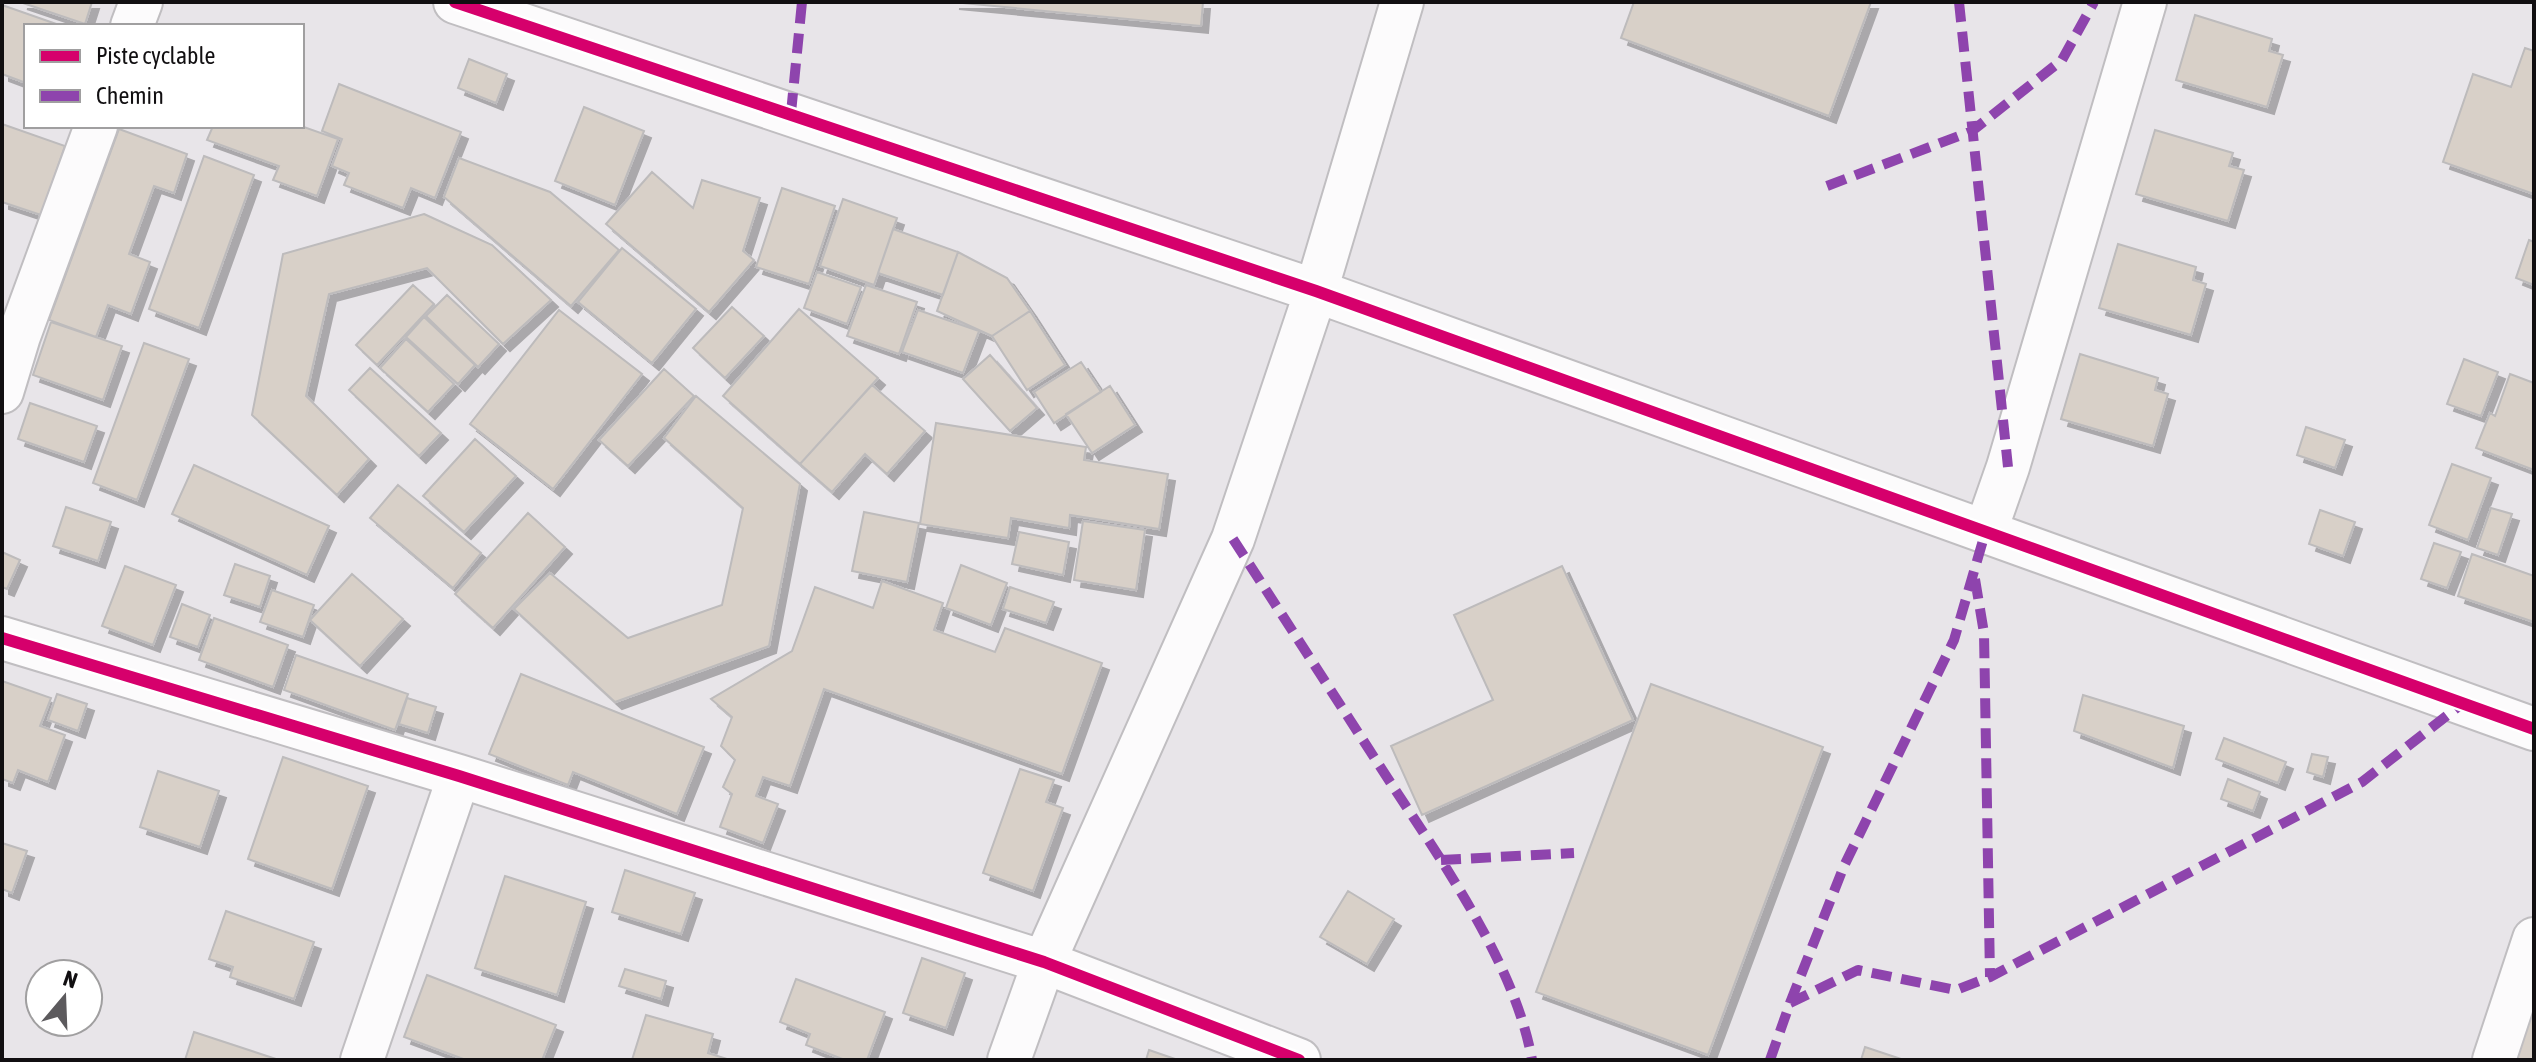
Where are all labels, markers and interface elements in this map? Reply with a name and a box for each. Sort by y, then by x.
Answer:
legend [24,24,304,128]
text: Piste cyclable [96,42,215,69]
text: Chemin [96,82,164,109]
north arrow [24,958,104,1038]
text: N [60,965,81,993]

